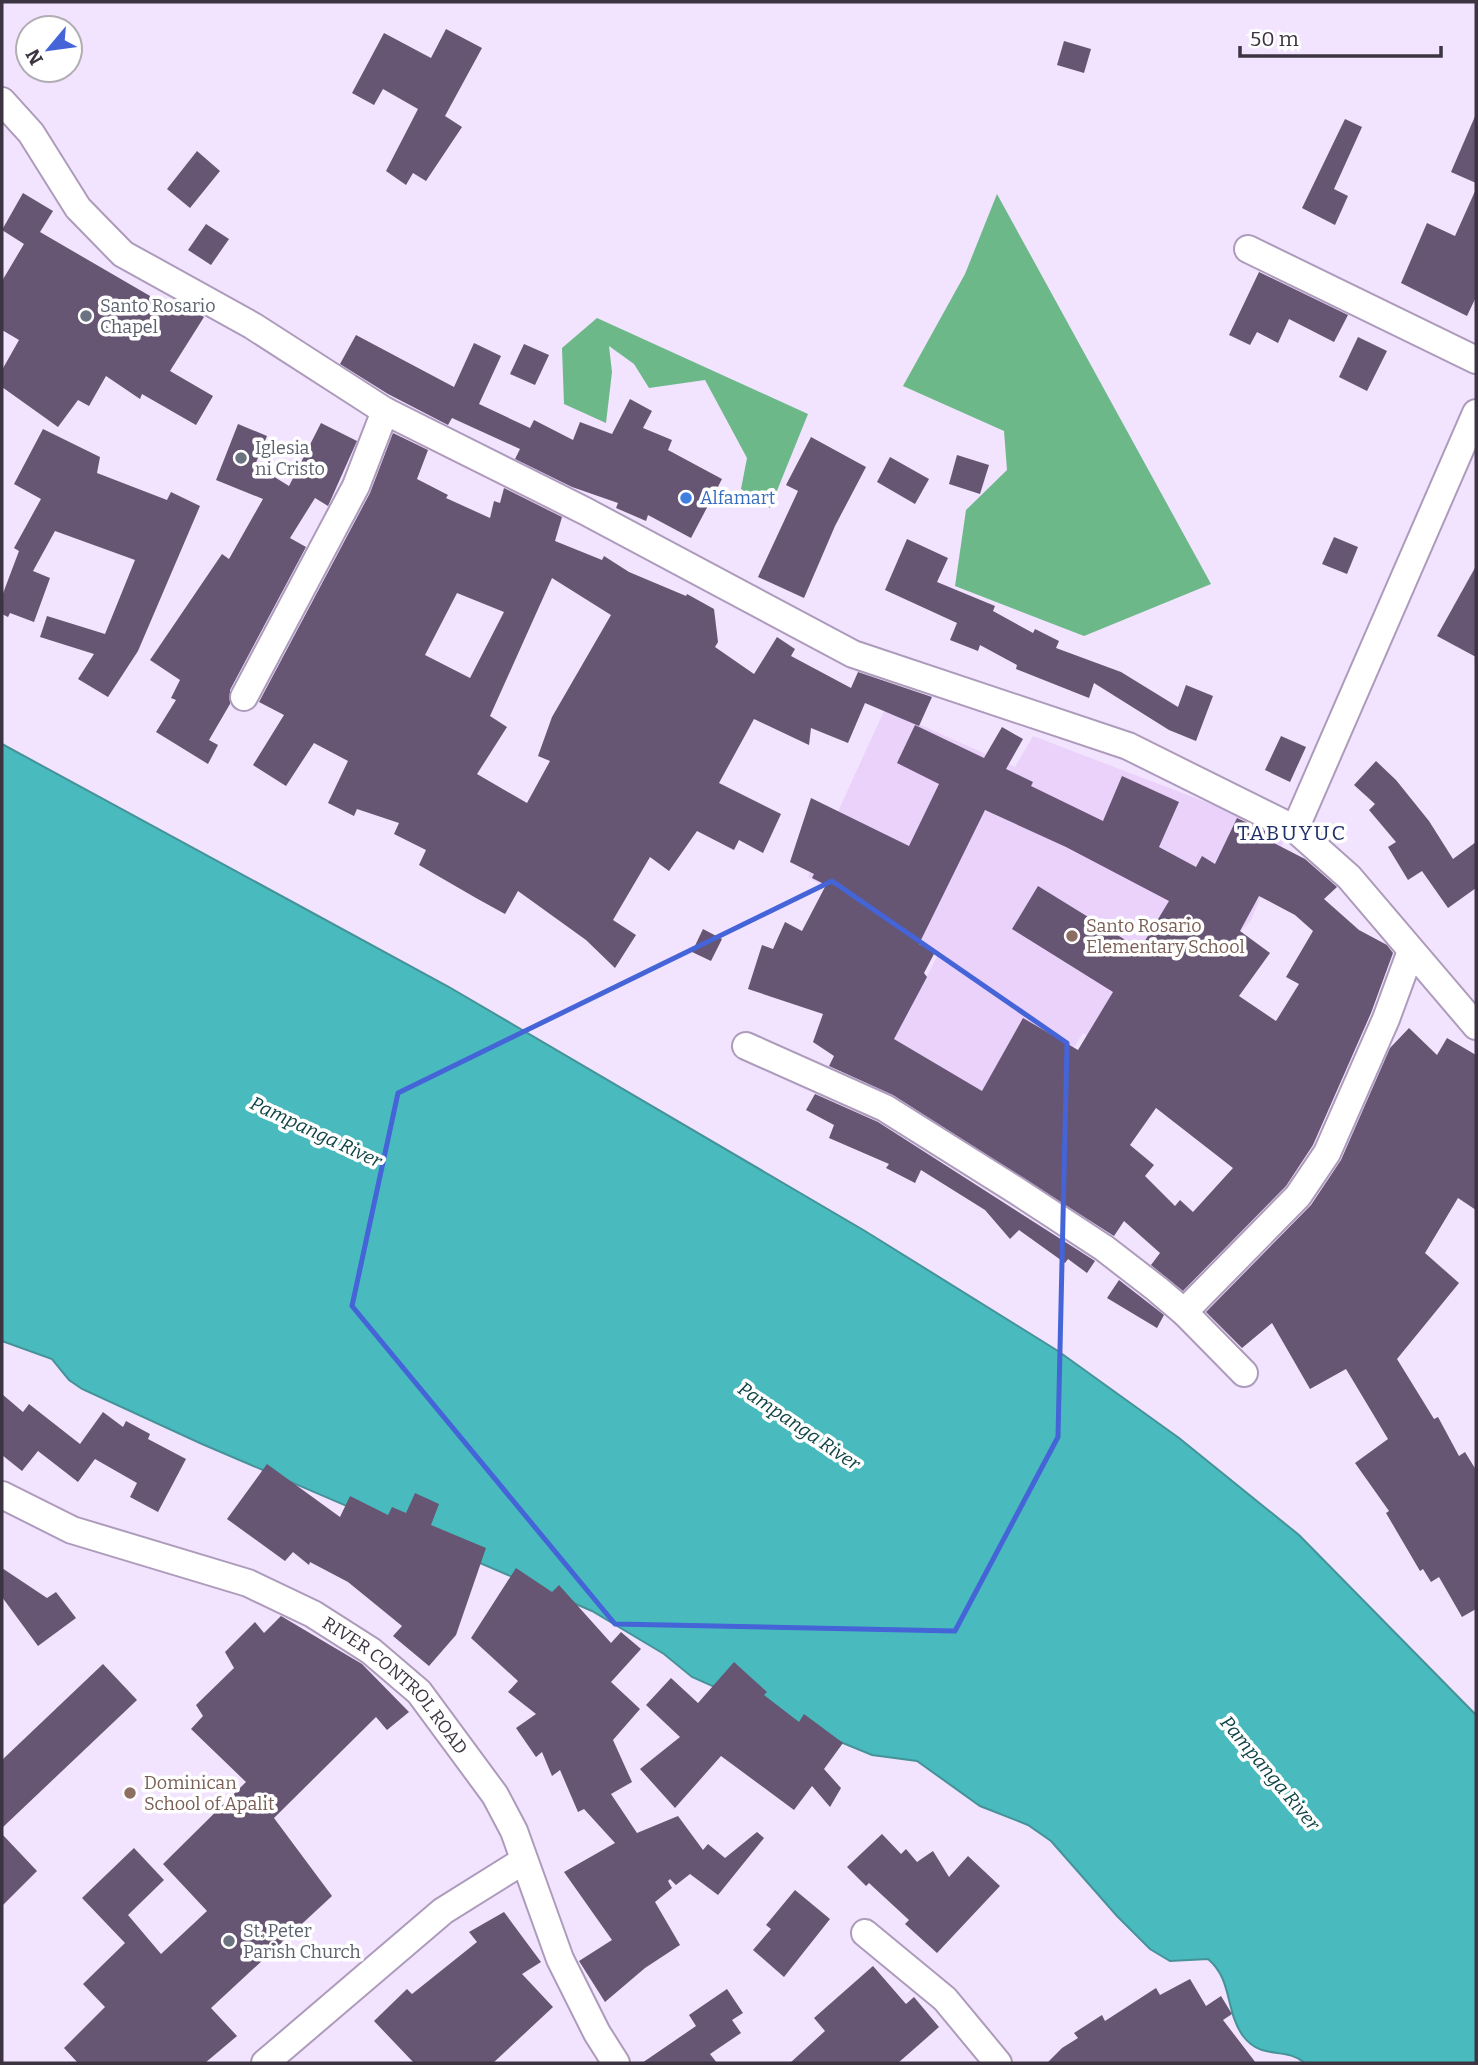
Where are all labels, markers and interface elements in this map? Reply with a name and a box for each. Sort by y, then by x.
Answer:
north arrow [14,14,84,84]
scale bar [1240,14,1441,58]
text: 50 m [1250,26,1299,52]
text: N [21,45,48,69]
place label: Santo Rosario Chapel [100,295,216,338]
marker: Santo Rosario Chapel [78,308,94,324]
place label: Iglesia ni Cristo [255,437,325,480]
marker: Iglesia ni Cristo [233,450,249,466]
place label: Alfamart [700,487,776,509]
marker: Alfamart [678,490,694,506]
district label: TABUYUC [1237,820,1347,846]
place label: Santo Rosario Elementary School [1086,915,1245,958]
marker: Santo Rosario Elementary School [1064,928,1080,944]
water label: Pampanga River [247,1092,386,1173]
water label: Pampanga River [734,1377,865,1476]
street label: RIVER CONTROL ROAD [318,1612,472,1759]
water label: Pampanga River [1216,1711,1325,1836]
place label: Dominican School of Apalit [144,1772,275,1815]
marker: Dominican School of Apalit [122,1785,138,1801]
place label: St. Peter Parish Church [243,1920,361,1963]
marker: St. Peter Parish Church [221,1933,237,1949]

